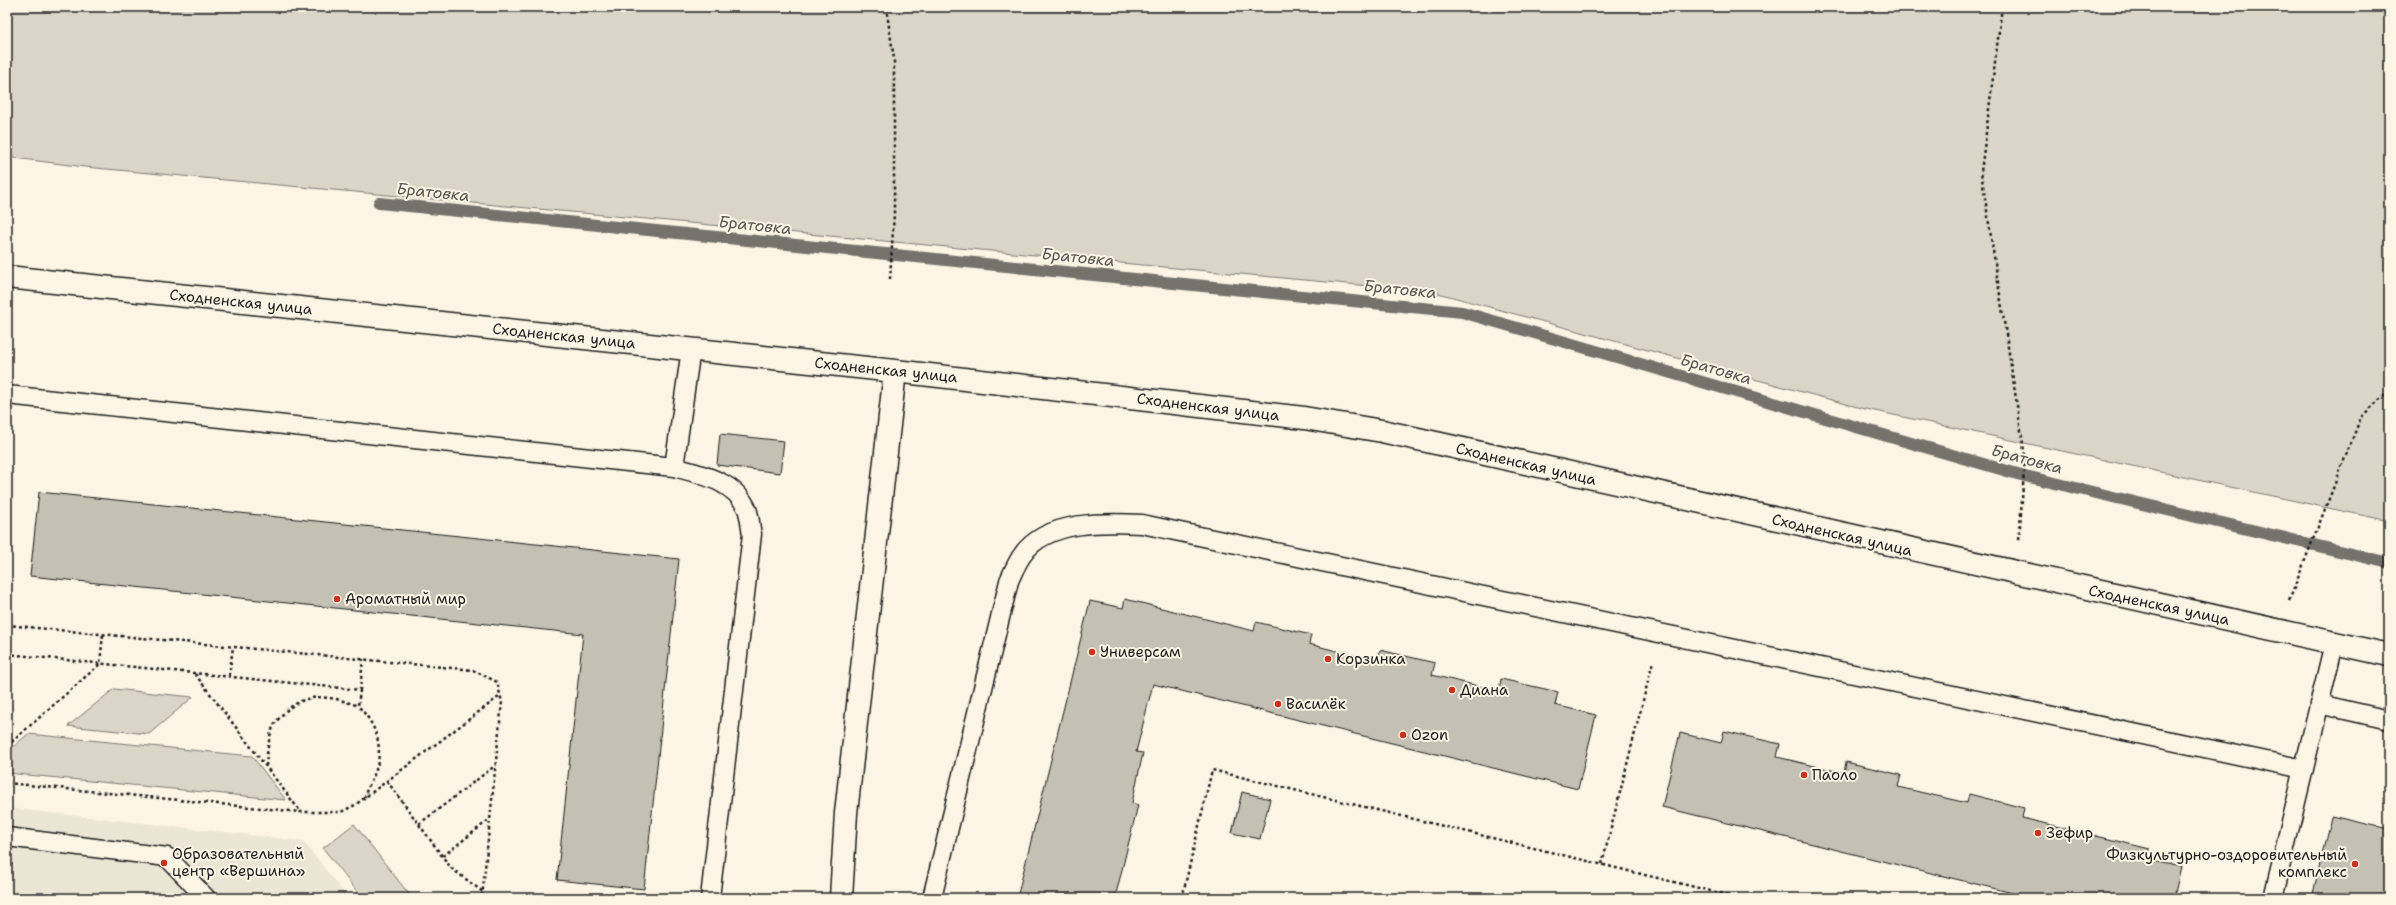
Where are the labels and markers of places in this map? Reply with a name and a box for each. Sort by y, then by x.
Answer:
place label: Ароматный мир [345,589,466,609]
marker: Ароматный мир [332,594,342,604]
place label: Универсам [1100,642,1181,662]
marker: Универсам [1087,647,1097,657]
place label: Корзинка [1336,649,1406,669]
marker: Корзинка [1323,654,1333,664]
place label: Диана [1460,680,1509,700]
marker: Диана [1447,685,1457,695]
place label: Василёк [1286,694,1346,714]
marker: Василёк [1273,699,1283,709]
place label: Ozon [1411,725,1448,745]
marker: Ozon [1398,730,1408,740]
place label: Паоло [1812,765,1857,785]
marker: Паоло [1799,770,1809,780]
place label: Зефир [2046,823,2093,843]
marker: Зефир [2033,828,2043,838]
place label: Образовательный центр «Вершина» [172,844,305,881]
place label: Физкультурно-оздоровительный комплекс [2106,845,2347,882]
marker: Образовательный центр «Вершина» [159,858,169,868]
marker: Физкультурно-оздоровительный комплекс [2350,859,2360,869]

